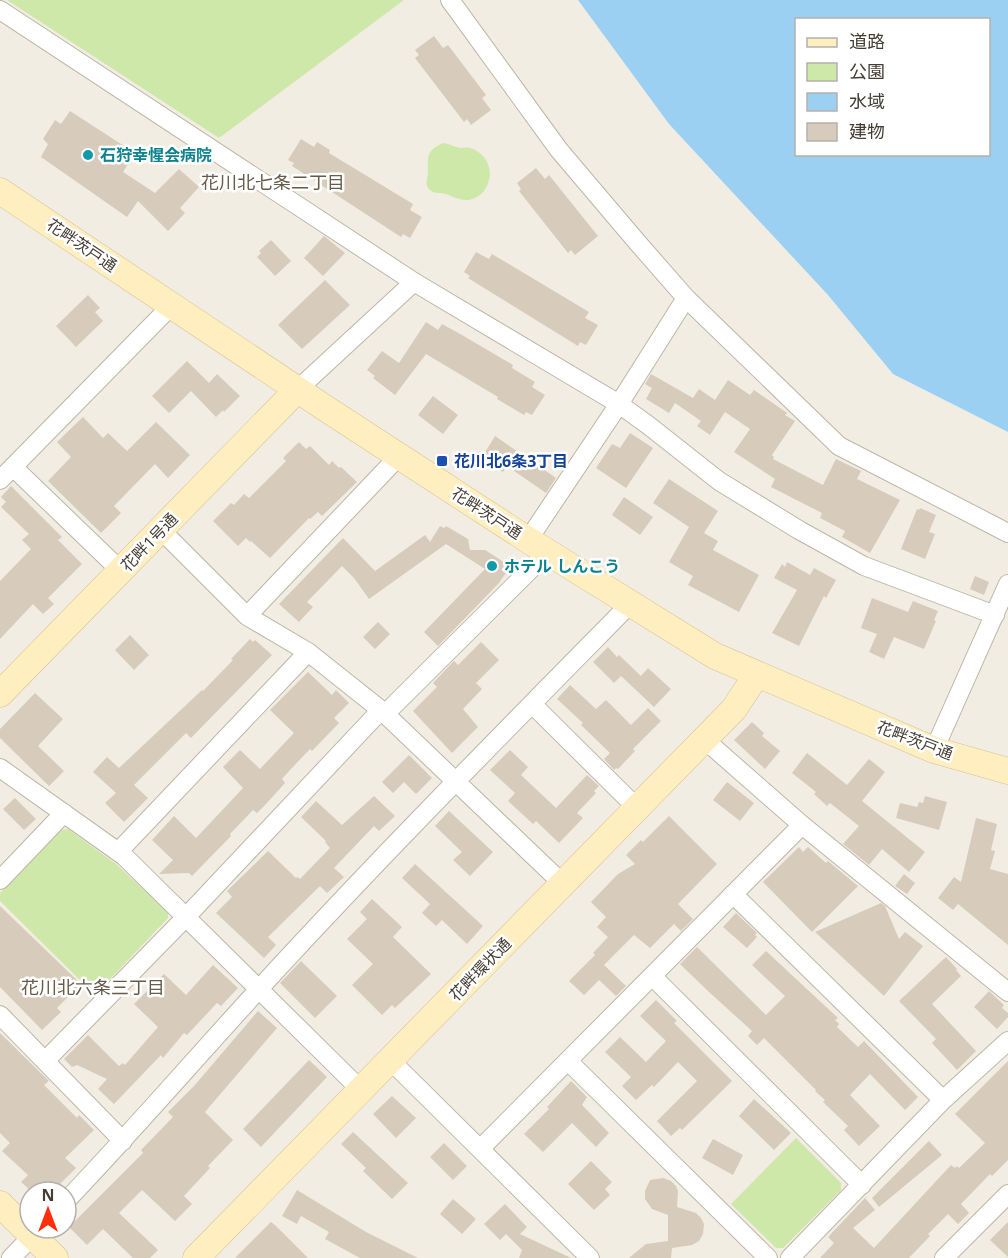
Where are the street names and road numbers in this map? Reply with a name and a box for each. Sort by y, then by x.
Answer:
street label: 花畔茨戸通 [43,214,121,276]
street label: 花畔茨戸通 [447,482,527,544]
street label: 花畔1号通 [116,508,182,576]
street label: 花畔茨戸通 [874,715,956,765]
street label: 花畔環状通 [444,933,516,1005]

